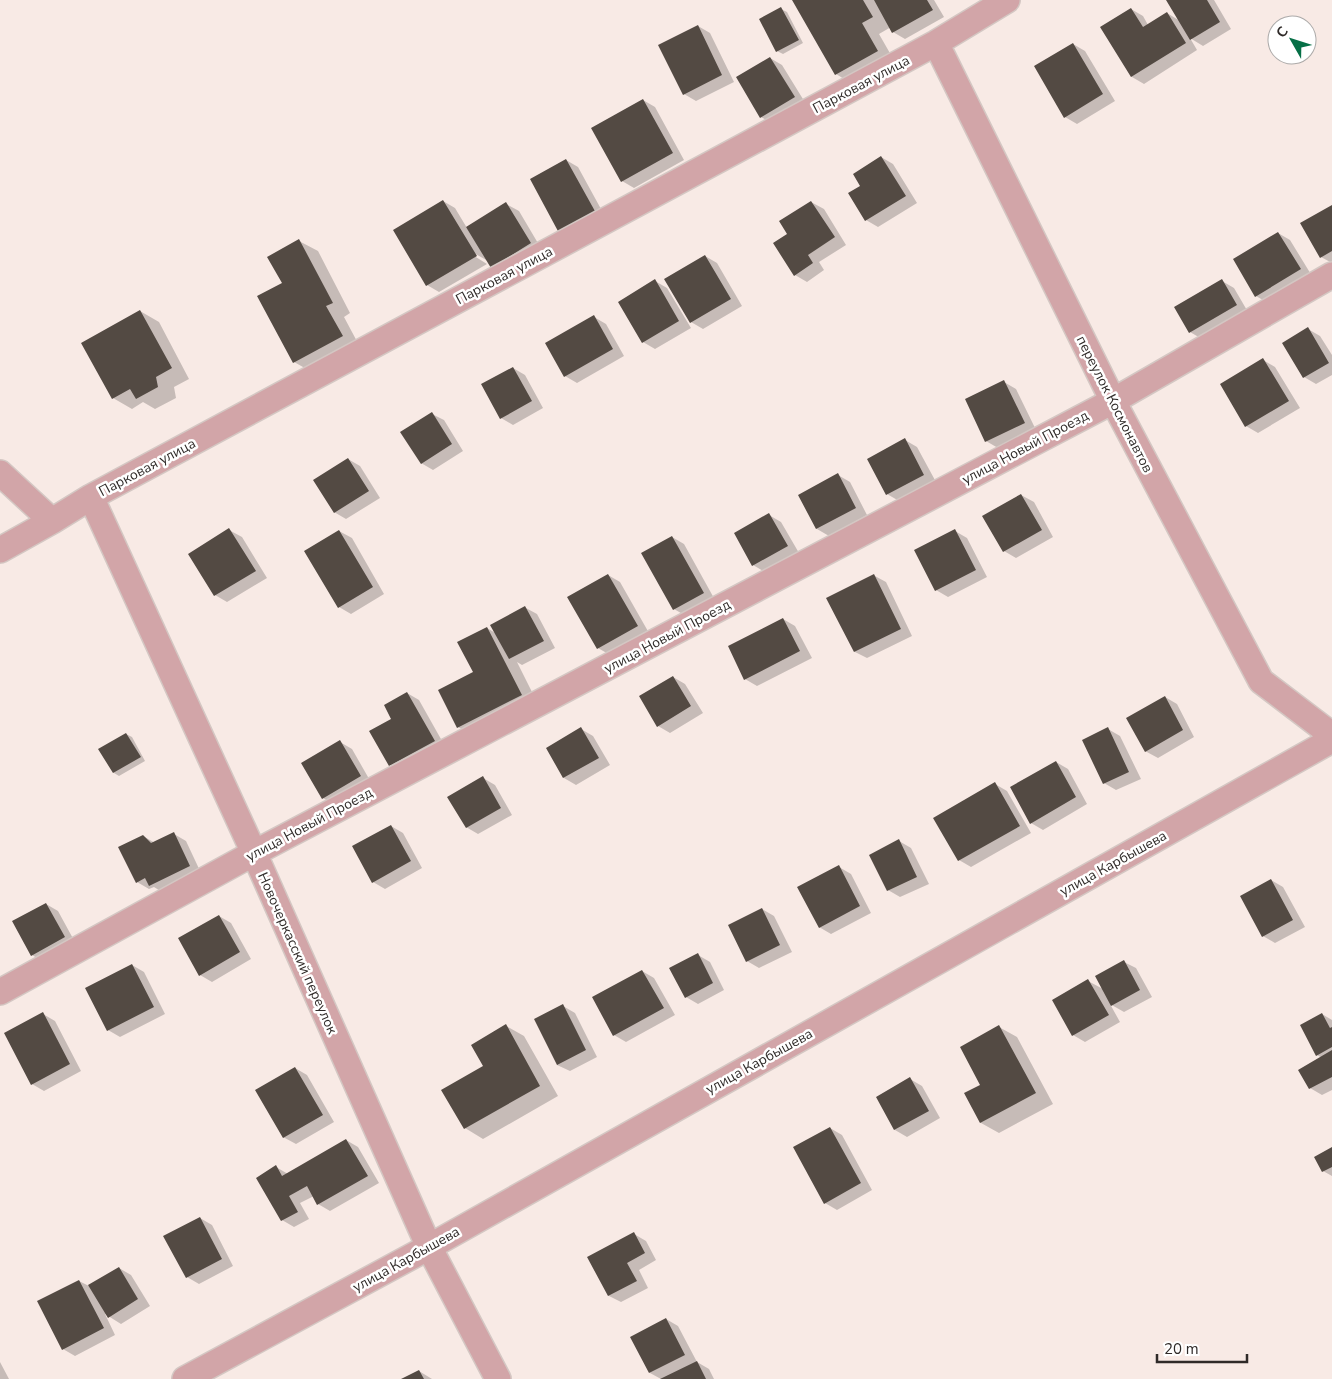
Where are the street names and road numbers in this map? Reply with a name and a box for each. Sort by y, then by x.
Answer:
street label: Парковая улица [809,51,913,118]
street label: Парковая улица [452,242,556,309]
street label: переулок Космонавтов [1072,332,1158,476]
street label: улица Новый Проезд [959,406,1092,489]
street label: Парковая улица [95,434,199,501]
street label: улица Новый Проезд [601,595,734,678]
street label: улица Новый Проезд [243,783,376,866]
street label: улица Карбышева [1056,826,1170,901]
street label: Новочеркасский переулок [253,869,342,1038]
street label: улица Карбышева [702,1024,816,1099]
street label: улица Карбышева [349,1222,463,1297]

